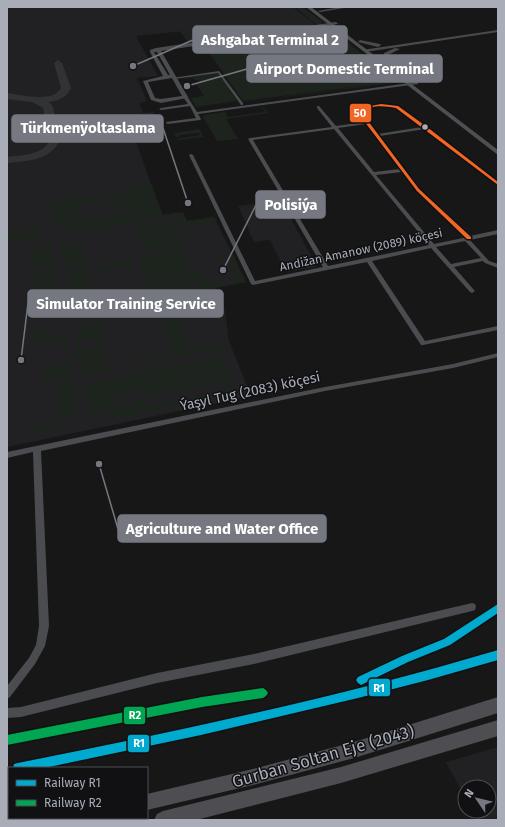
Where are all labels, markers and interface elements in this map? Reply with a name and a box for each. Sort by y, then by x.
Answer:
callout: Ashgabat Terminal 2 [193,26,347,53]
text: Ashgabat Terminal 2 [200,31,339,49]
callout: Airport Domestic Terminal [247,55,442,82]
text: Airport Domestic Terminal [253,60,434,78]
line badge: 50 [349,103,372,123]
text: 50 [354,107,367,120]
callout: Türkmenÿoltaslama [12,115,163,142]
text: Türkmenÿoltaslama [20,119,156,137]
unlabelled marker [420,122,430,132]
callout: Polisiýa [256,191,325,218]
text: Polisiýa [264,196,318,214]
street label: Andižan Amanow (2089) köçesi [278,226,444,274]
callout: Simulator Training Service [28,290,223,317]
text: Simulator Training Service [36,295,216,313]
street label: Ýaşyl Tug (2083) köçesi [178,367,322,415]
callout: Agriculture and Water Office [118,515,326,542]
text: Agriculture and Water Office [125,520,318,538]
line badge: R1 [368,678,391,697]
text: R1 [373,682,385,695]
line badge: R2 [123,706,146,725]
text: R2 [129,709,142,722]
street label: Gurban Soltan Eje (2043) [230,720,417,793]
line badge: R1 [127,734,150,753]
text: R1 [133,737,145,750]
legend [8,767,148,819]
text: Railway R1 [44,776,101,790]
north arrow [457,779,497,819]
text: N [462,787,477,800]
text: Railway R2 [44,796,102,810]

